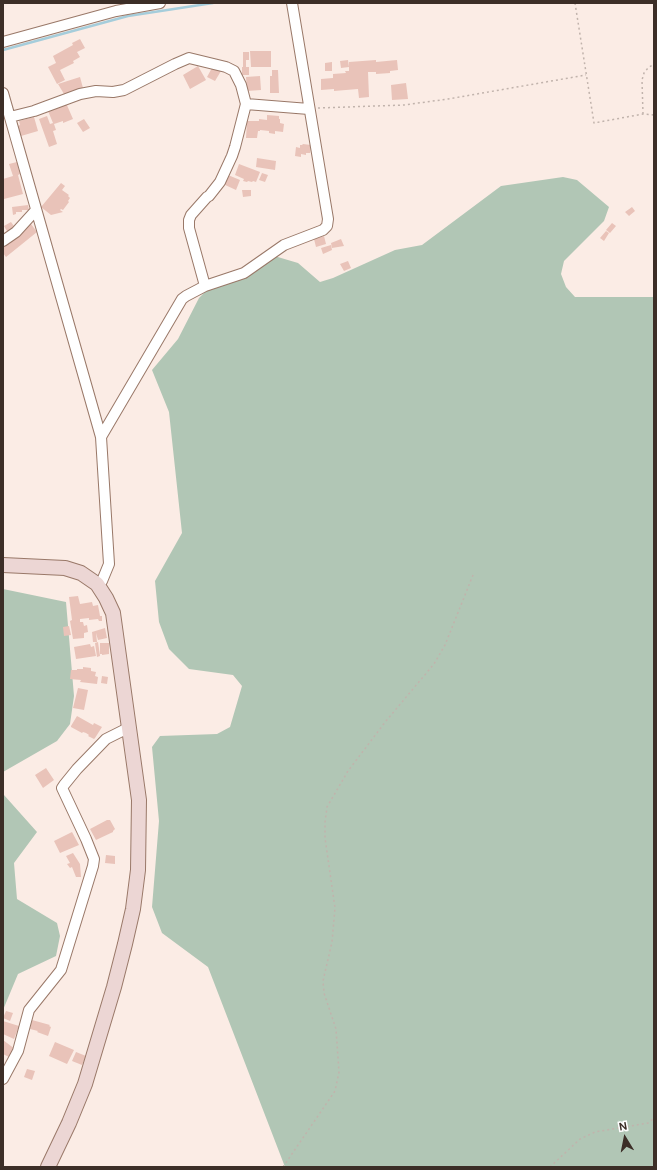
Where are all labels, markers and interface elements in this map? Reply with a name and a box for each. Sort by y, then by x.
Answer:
north arrow [605,1118,645,1158]
text: N [618,1119,628,1134]

